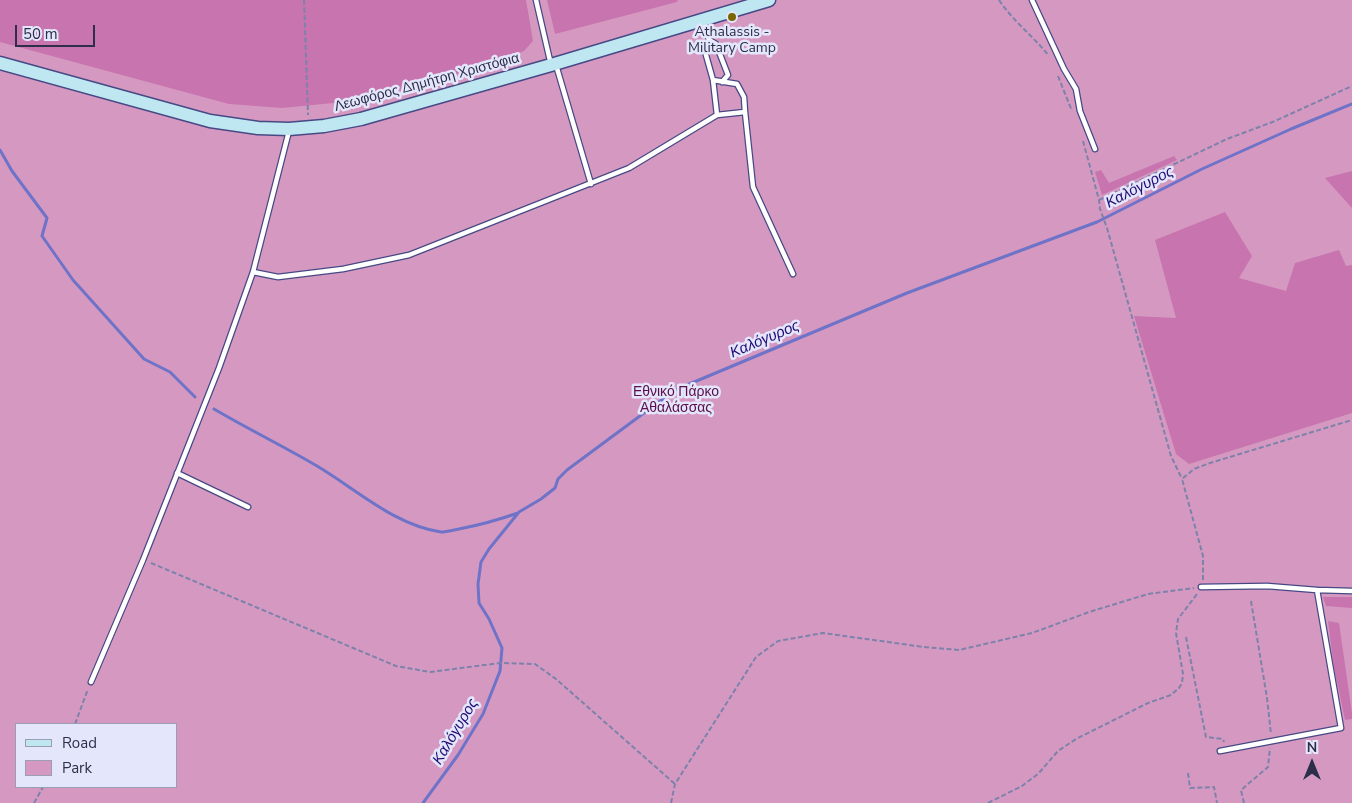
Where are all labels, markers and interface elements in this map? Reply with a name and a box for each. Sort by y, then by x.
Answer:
marker: Athalassis - Military Camp [726,11,738,23]
scale bar [18,15,98,47]
text: 50 m [23,24,58,44]
place label: Athalassis - Military Camp [688,25,776,58]
street label: Λεωφόρος Δημήτρη Χριστόφια [333,50,521,116]
water label: Καλόγυρος [1103,163,1177,213]
water label: Καλόγυρος [728,317,802,363]
park label: Εθνικό Πάρκο Αθαλάσσας [633,385,719,418]
water label: Καλόγυρος [429,696,483,768]
legend [15,723,178,788]
text: Road [62,733,97,753]
north arrow [1287,738,1337,788]
text: N [1307,738,1317,757]
text: Park [62,758,92,778]

